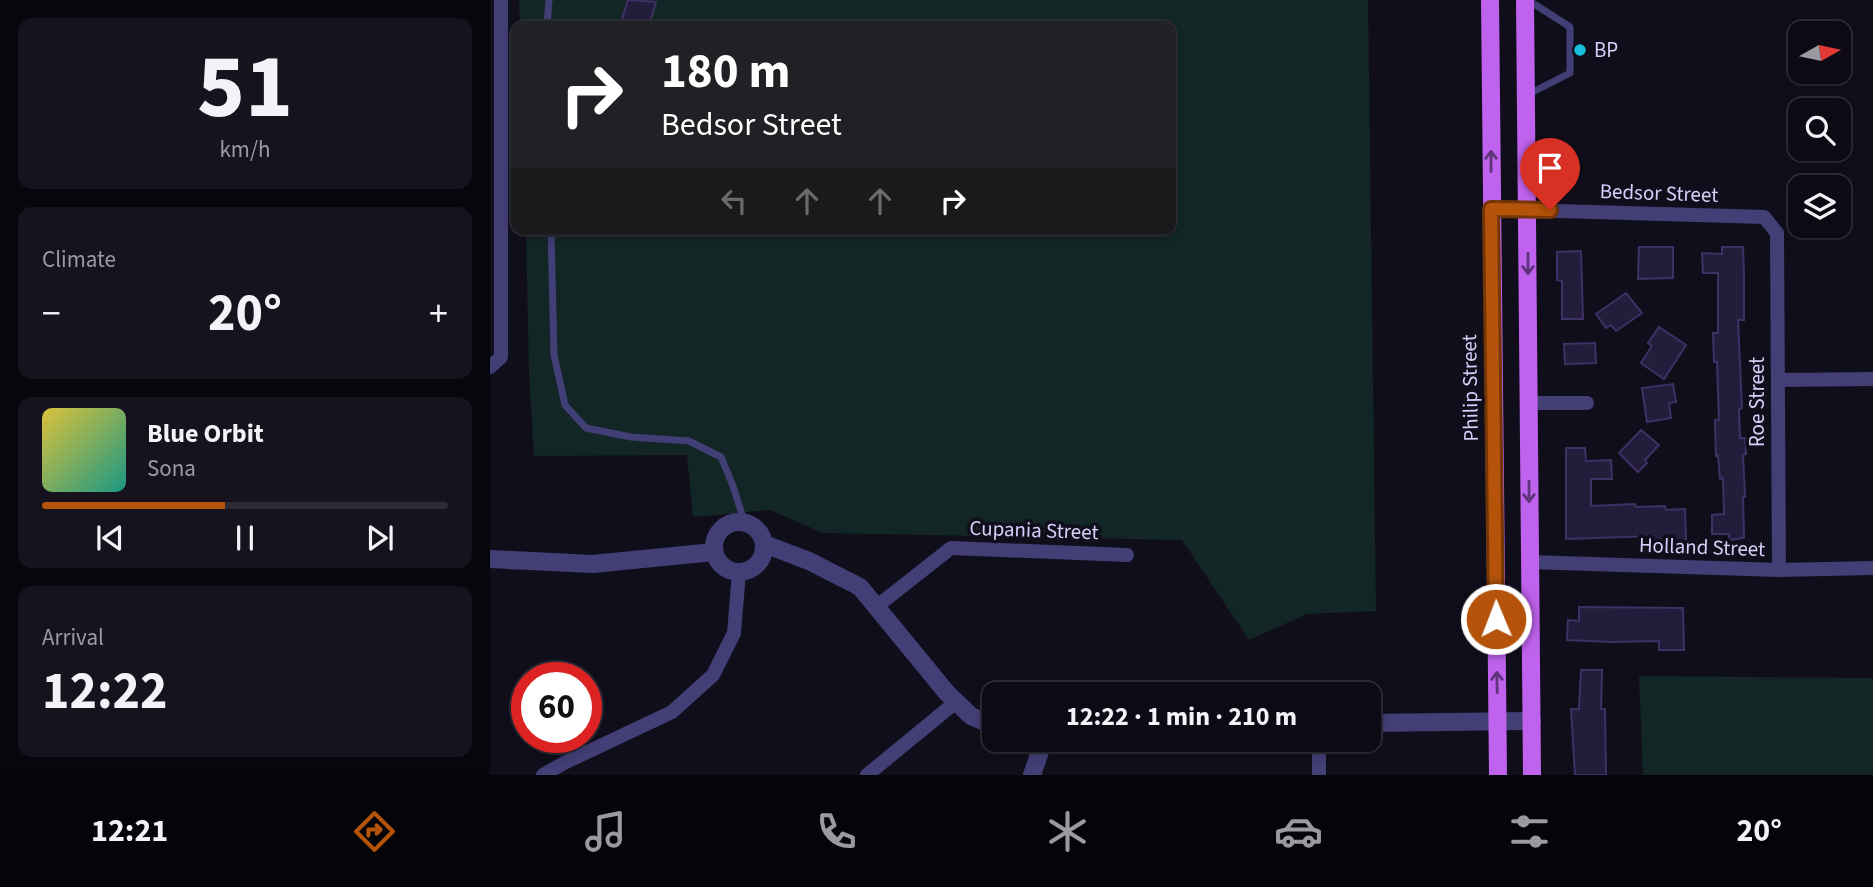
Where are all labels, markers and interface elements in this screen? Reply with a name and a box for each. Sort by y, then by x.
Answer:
north arrow [1788,21,1852,84]
map controls [1788,21,1851,238]
text: 51 [197,23,293,152]
place label: BP [1594,35,1618,65]
text: 180 m [661,37,790,107]
marker: BP [1572,42,1588,58]
icon: right [546,49,637,140]
button: search [1788,98,1851,161]
text: Bedsor Street [661,102,842,148]
text: km/h [219,133,271,166]
pin [1520,138,1580,210]
icon: arrive [1531,149,1569,187]
one-way arrow [1484,150,1498,173]
button: layers [1788,175,1851,238]
street label: Bedsor Street [1599,176,1719,210]
icon: left [715,182,753,220]
icon: ahead [788,182,826,220]
icon: ahead [861,182,899,220]
icon: right [934,182,972,220]
text: Climate [42,243,116,276]
one-way arrow [1522,252,1535,275]
text: 20° [208,277,282,351]
text: − [42,287,61,341]
text: + [429,287,448,341]
street label: Philip Street [1454,334,1486,442]
street label: Roe Street [1742,357,1772,447]
text: Blue Orbit [147,415,264,452]
text: Sona [147,452,196,485]
one-way arrow [1522,480,1536,503]
street label: Cupania Street [969,513,1099,547]
icon: previous [91,519,129,557]
icon: pause [226,519,264,557]
icon: next [361,519,399,557]
street label: Holland Street [1638,530,1766,564]
position arrow [1459,582,1533,656]
text: Arrival [42,621,104,654]
text: 12:22 [42,655,167,729]
speed limit sign: 60 [511,662,602,753]
one-way arrow [1490,671,1504,694]
text: 12:22 · 1 min · 210 m [1066,698,1297,735]
icon: directions [350,807,399,856]
icon: music [581,807,630,856]
icon: phone [812,807,861,856]
icon: climate [1043,807,1092,856]
icon: car [1274,807,1323,856]
icon: filters [1505,807,1554,856]
text: 12:21 [91,808,168,854]
text: 20° [1736,808,1782,854]

